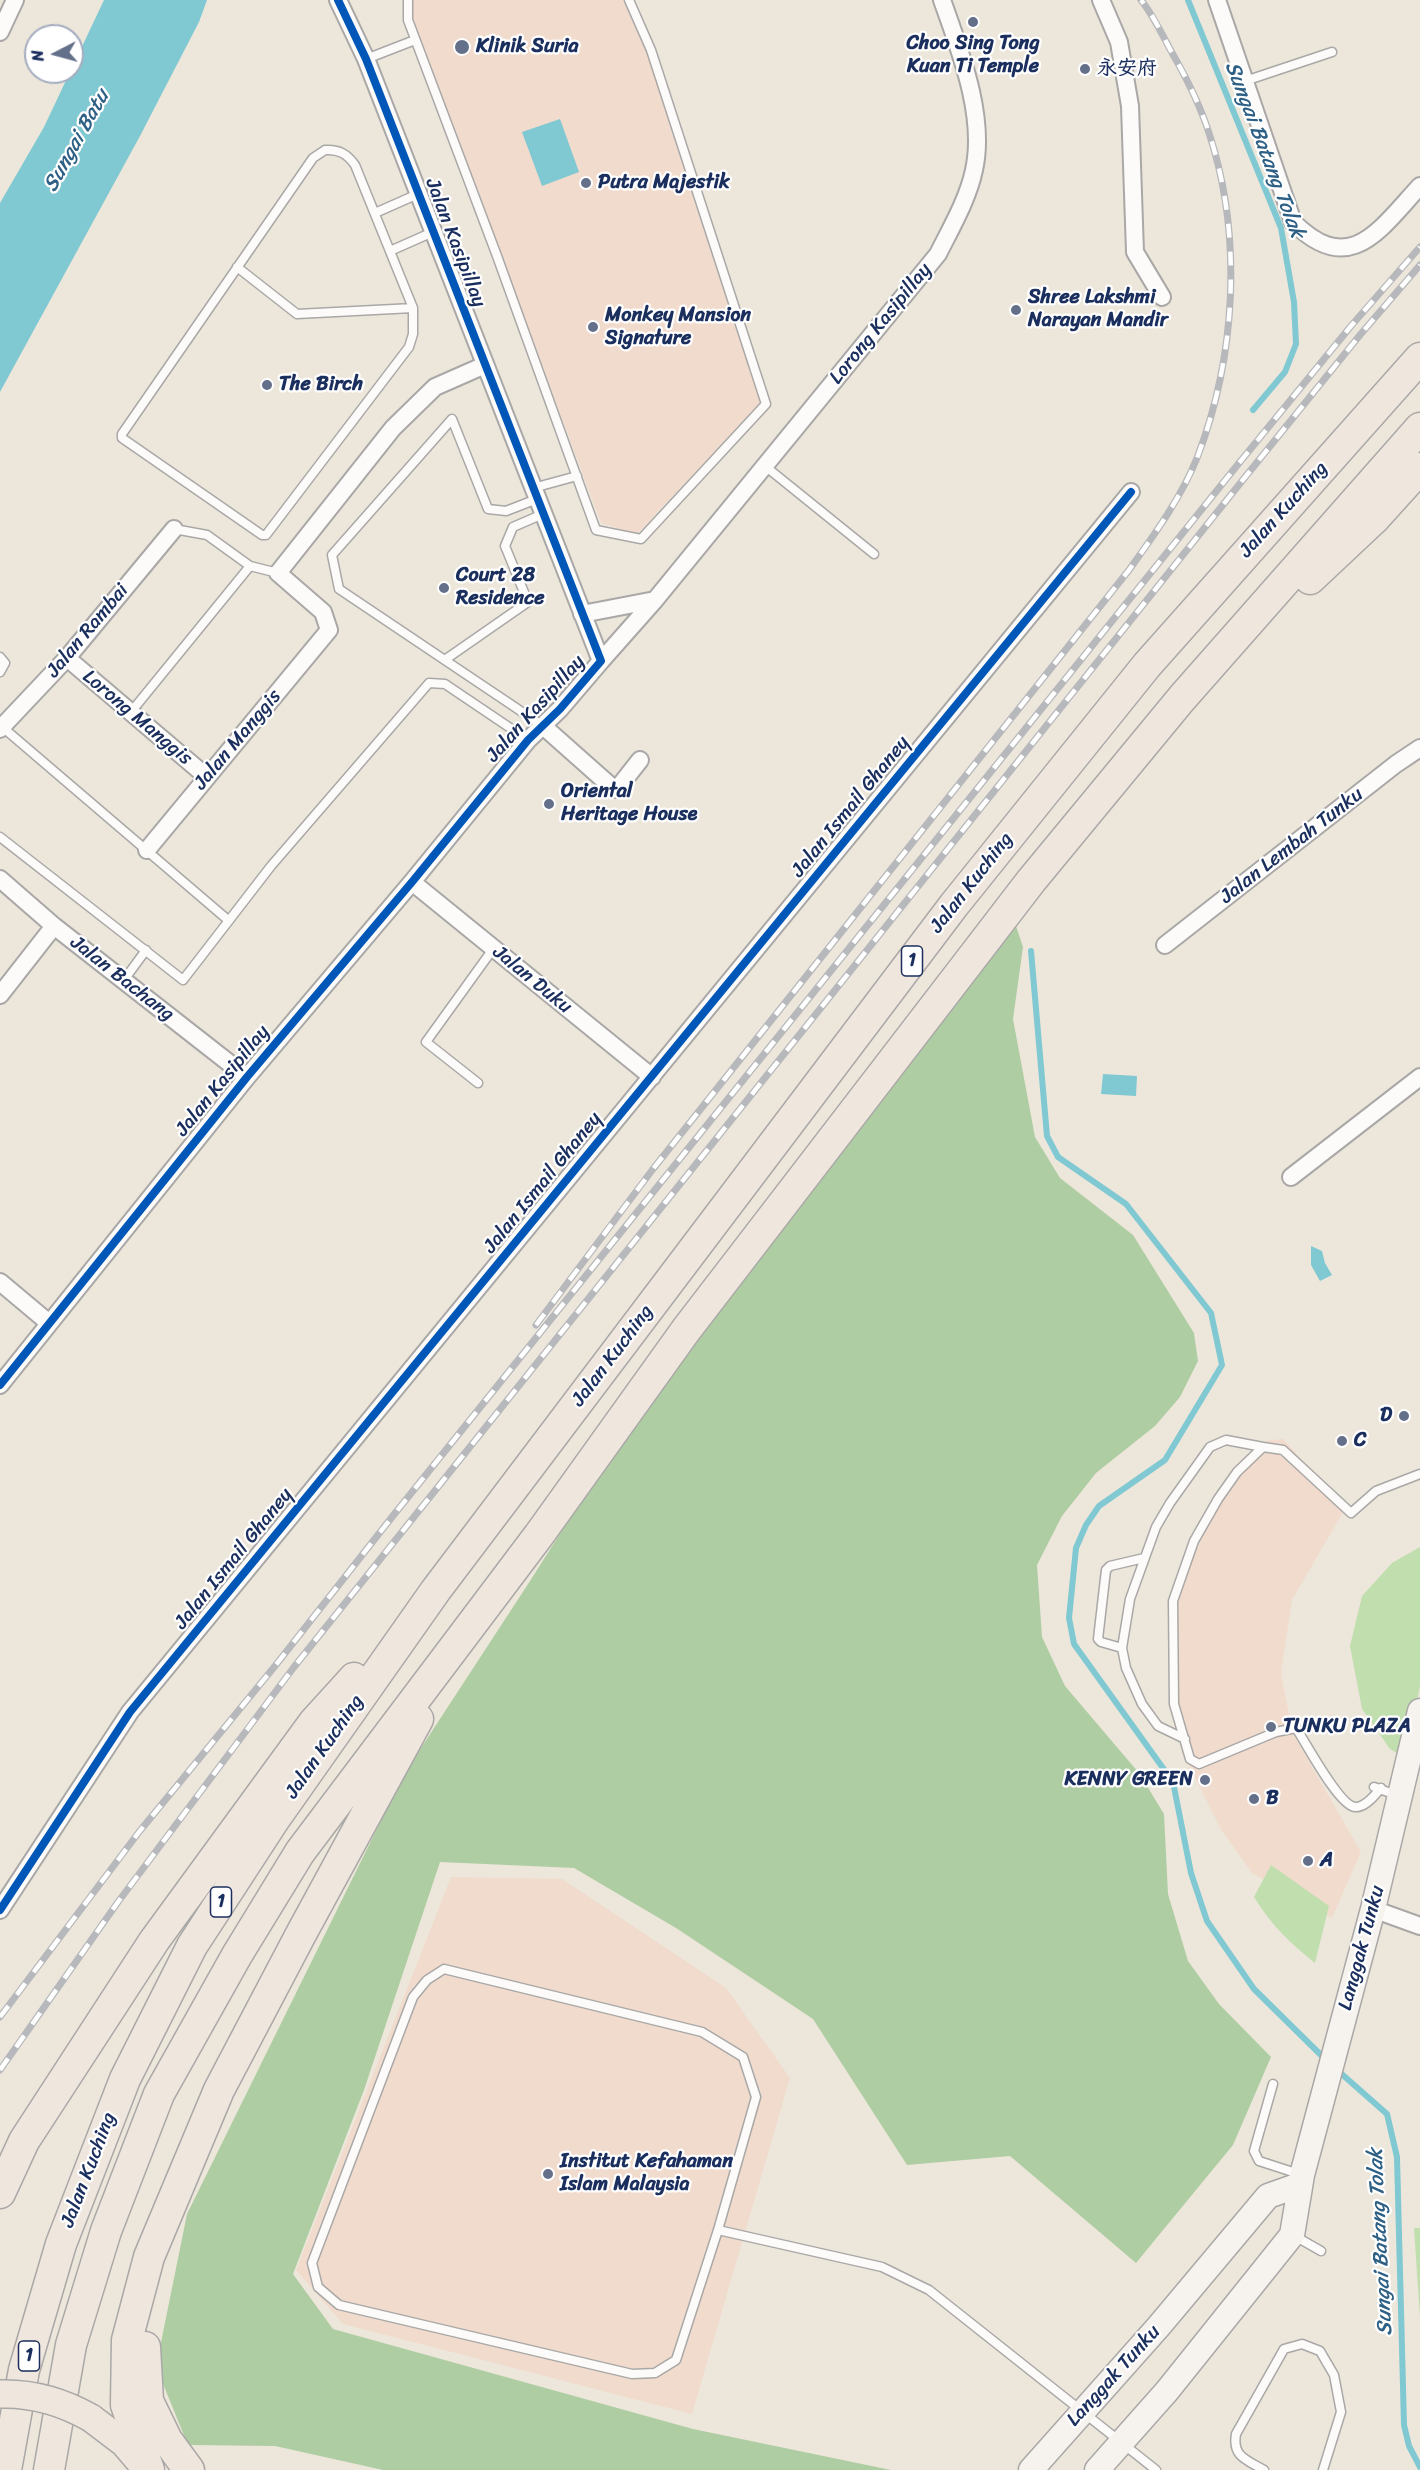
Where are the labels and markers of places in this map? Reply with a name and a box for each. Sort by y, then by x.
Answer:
marker: Choo Sing Tong Kuan Ti Temple [966,15,980,29]
place label: Choo Sing Tong Kuan Ti Temple [907,32,1039,79]
place label: Klinik Suria [476,35,579,59]
marker: Klinik Suria [453,38,471,56]
place label: 永安府 [1097,57,1157,81]
marker: 永安府 [1078,62,1092,76]
place label: Putra Majestik [598,171,730,195]
marker: Putra Majestik [579,176,593,190]
place label: Shree Lakshmi Narayan Mandir [1028,286,1168,333]
marker: Shree Lakshmi Narayan Mandir [1009,303,1023,317]
place label: Monkey Mansion Signature [605,304,751,351]
marker: Monkey Mansion Signature [586,320,600,334]
place label: The Birch [279,373,363,397]
marker: The Birch [260,378,274,392]
place label: Court 28 Residence [456,564,544,611]
marker: Court 28 Residence [437,581,451,595]
place label: Oriental Heritage House [561,780,697,827]
marker: Oriental Heritage House [542,797,556,811]
place label: D [1380,1404,1392,1428]
marker: D [1397,1409,1411,1423]
place label: C [1354,1429,1366,1453]
marker: C [1335,1434,1349,1448]
place label: TUNKU PLAZA [1283,1715,1411,1739]
marker: TUNKU PLAZA [1264,1720,1278,1734]
place label: KENNY GREEN [1064,1768,1193,1792]
marker: KENNY GREEN [1198,1773,1212,1787]
place label: B [1266,1787,1279,1811]
marker: B [1247,1792,1261,1806]
place label: A [1320,1849,1333,1873]
marker: A [1301,1854,1315,1868]
place label: Institut Kefahaman Islam Malaysia [560,2150,733,2197]
marker: Institut Kefahaman Islam Malaysia [541,2167,555,2181]

